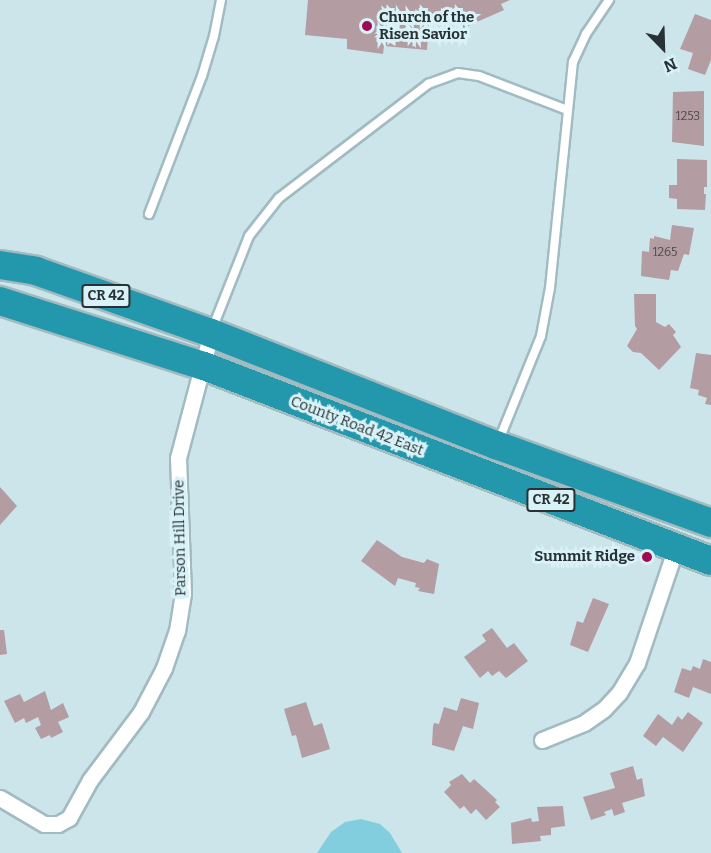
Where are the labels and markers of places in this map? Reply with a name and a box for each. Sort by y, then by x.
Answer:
place label: Church of the Risen Savior [379,8,474,43]
marker: Church of the Risen Savior [360,19,374,33]
place label: Summit Ridge [534,548,635,566]
marker: Summit Ridge [640,550,654,564]

